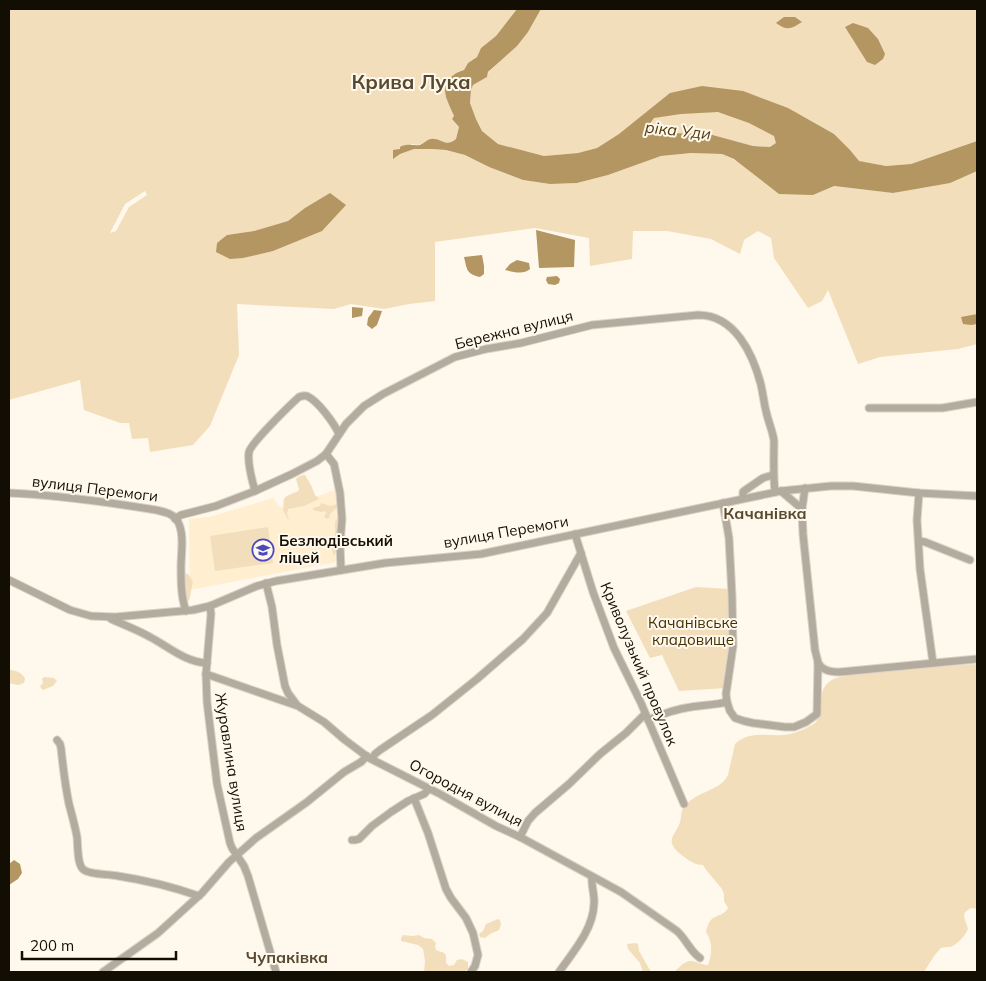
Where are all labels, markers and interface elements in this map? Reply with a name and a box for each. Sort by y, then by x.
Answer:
district label: Крива Лука [351,69,471,94]
water label: ріка Уди [644,117,712,143]
street label: Бережна вулиця [453,306,575,353]
street label: вулиця Перемоги [31,471,159,506]
district label: Качанівка [723,503,807,523]
street label: вулиця Перемоги [442,511,570,552]
place label: Безлюдівський ліцей [279,531,393,567]
school or university icon: Безлюдівський ліцей [251,538,275,562]
street label: Криволузький провулок [596,579,683,749]
park label: Качанівське кладовище [648,613,738,649]
street label: Журавлина вулиця [211,691,252,833]
street label: Огородня вулиця [406,755,526,831]
scale bar [22,928,176,960]
text: 200 m [30,936,74,955]
district label: Чупаківка [246,947,328,967]

